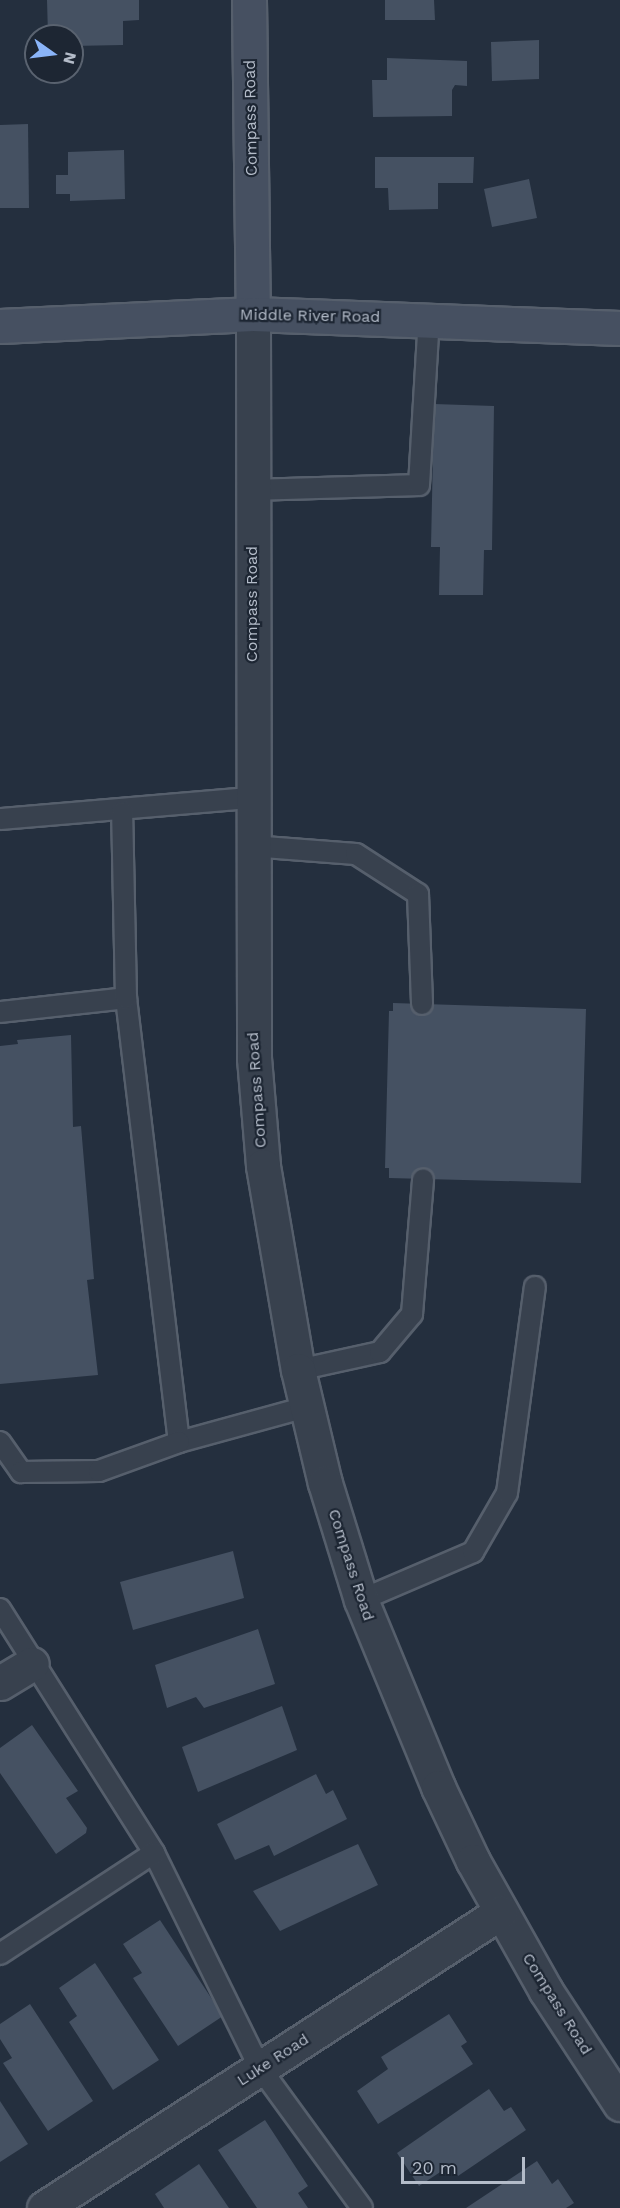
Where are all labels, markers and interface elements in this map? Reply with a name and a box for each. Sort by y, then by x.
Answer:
north arrow [24,24,84,84]
text: N [59,50,81,66]
street label: Compass Road [240,60,262,176]
street label: Middle River Road [239,305,381,327]
street label: Compass Road [242,546,262,662]
street label: Compass Road [243,1031,271,1149]
street label: Compass Road [324,1507,378,1623]
street label: Compass Road [518,1950,596,2058]
street label: Luke Road [233,2030,313,2090]
scale bar [404,2145,528,2183]
text: 20 m [412,2157,457,2178]

